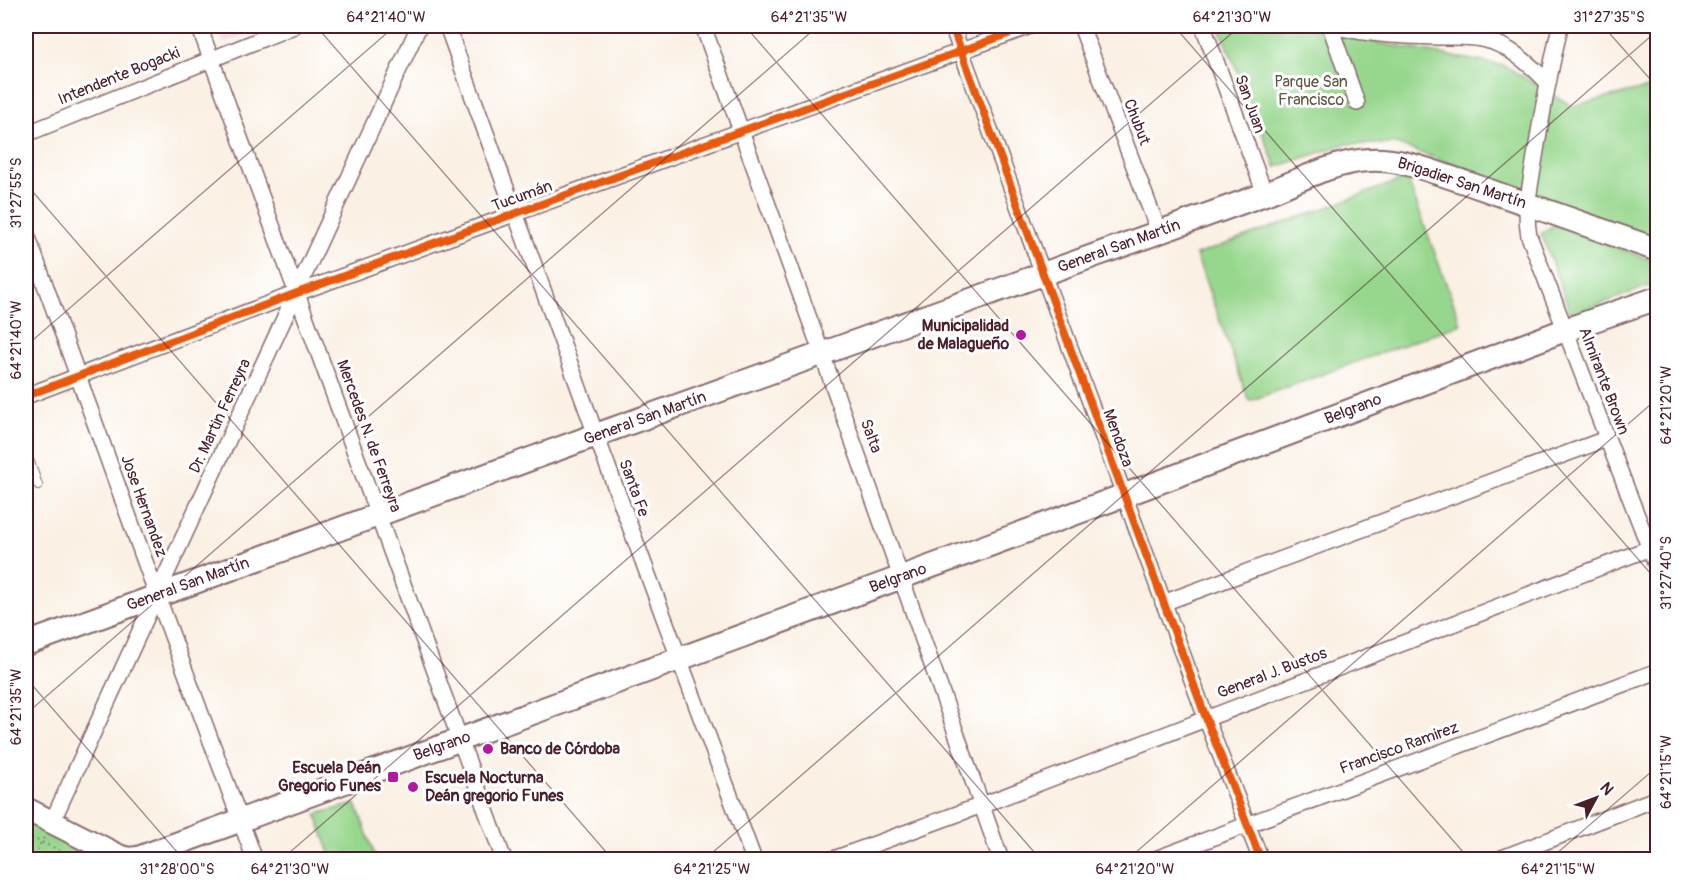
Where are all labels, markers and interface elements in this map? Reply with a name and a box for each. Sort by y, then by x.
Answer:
text: 64°21'40"W [346,8,426,27]
text: 64°21'35"W [771,8,847,27]
text: 64°21'30"W [1193,8,1272,27]
text: 31°27'35"S [1573,8,1645,27]
street label: Intendente Bogacki [55,42,183,110]
street label: San Juan [1230,72,1270,136]
park label: Parque San Francisco [1274,72,1348,110]
street label: Chubut [1119,96,1155,148]
street label: Brigadier San Martín [1395,153,1529,213]
text: 31°27'55"S [7,157,26,229]
street label: Tucumán [489,176,555,216]
street label: General San Martín [1055,215,1183,277]
text: 64°21'40"W [7,300,26,380]
place label: Municipalidad de Malagueño [918,316,1009,354]
street label: Almirante Brown [1574,324,1634,438]
marker: Municipalidad de Malagueño [1014,328,1028,342]
street label: Dr. Martin Ferreyra [185,356,255,476]
street label: Mercedes N. de Ferreyra [332,357,406,515]
text: 64°21'20"W [1657,365,1676,444]
street label: General San Martín [581,387,709,449]
street label: Belgrano [1322,389,1385,429]
street label: Mendoza [1098,406,1138,470]
street label: Salta [856,416,886,456]
street label: Jose Hernandez [116,452,172,560]
street label: Santa Fe [614,457,654,520]
text: 31°27'40"S [1657,536,1676,610]
street label: General San Martín [124,553,252,615]
street label: Belgrano [867,558,930,598]
street label: General J. Bustos [1214,643,1330,703]
text: 64°21'35"W [7,669,26,745]
street label: Francisco Ramirez [1337,717,1461,779]
street label: Belgrano [411,726,474,766]
text: 64°21'15"W [1657,735,1676,809]
place label: Banco de Córdoba [500,739,621,759]
marker: Banco de Córdoba [481,742,495,756]
place label: Escuela Deán Gregorio Funes [278,758,382,796]
place label: Escuela Nocturna Deán gregorio Funes [425,768,564,806]
north arrow [1566,768,1626,828]
marker: Escuela Deán Gregorio Funes [386,770,400,784]
text: N [1595,778,1618,800]
marker: Escuela Nocturna Deán gregorio Funes [406,780,420,794]
text: 31°28'00"S [139,860,215,879]
text: 64°21'30"W [251,860,330,879]
text: 64°21'25"W [674,860,751,879]
text: 64°21'20"W [1096,860,1175,879]
text: 64°21'15"W [1521,860,1595,879]

